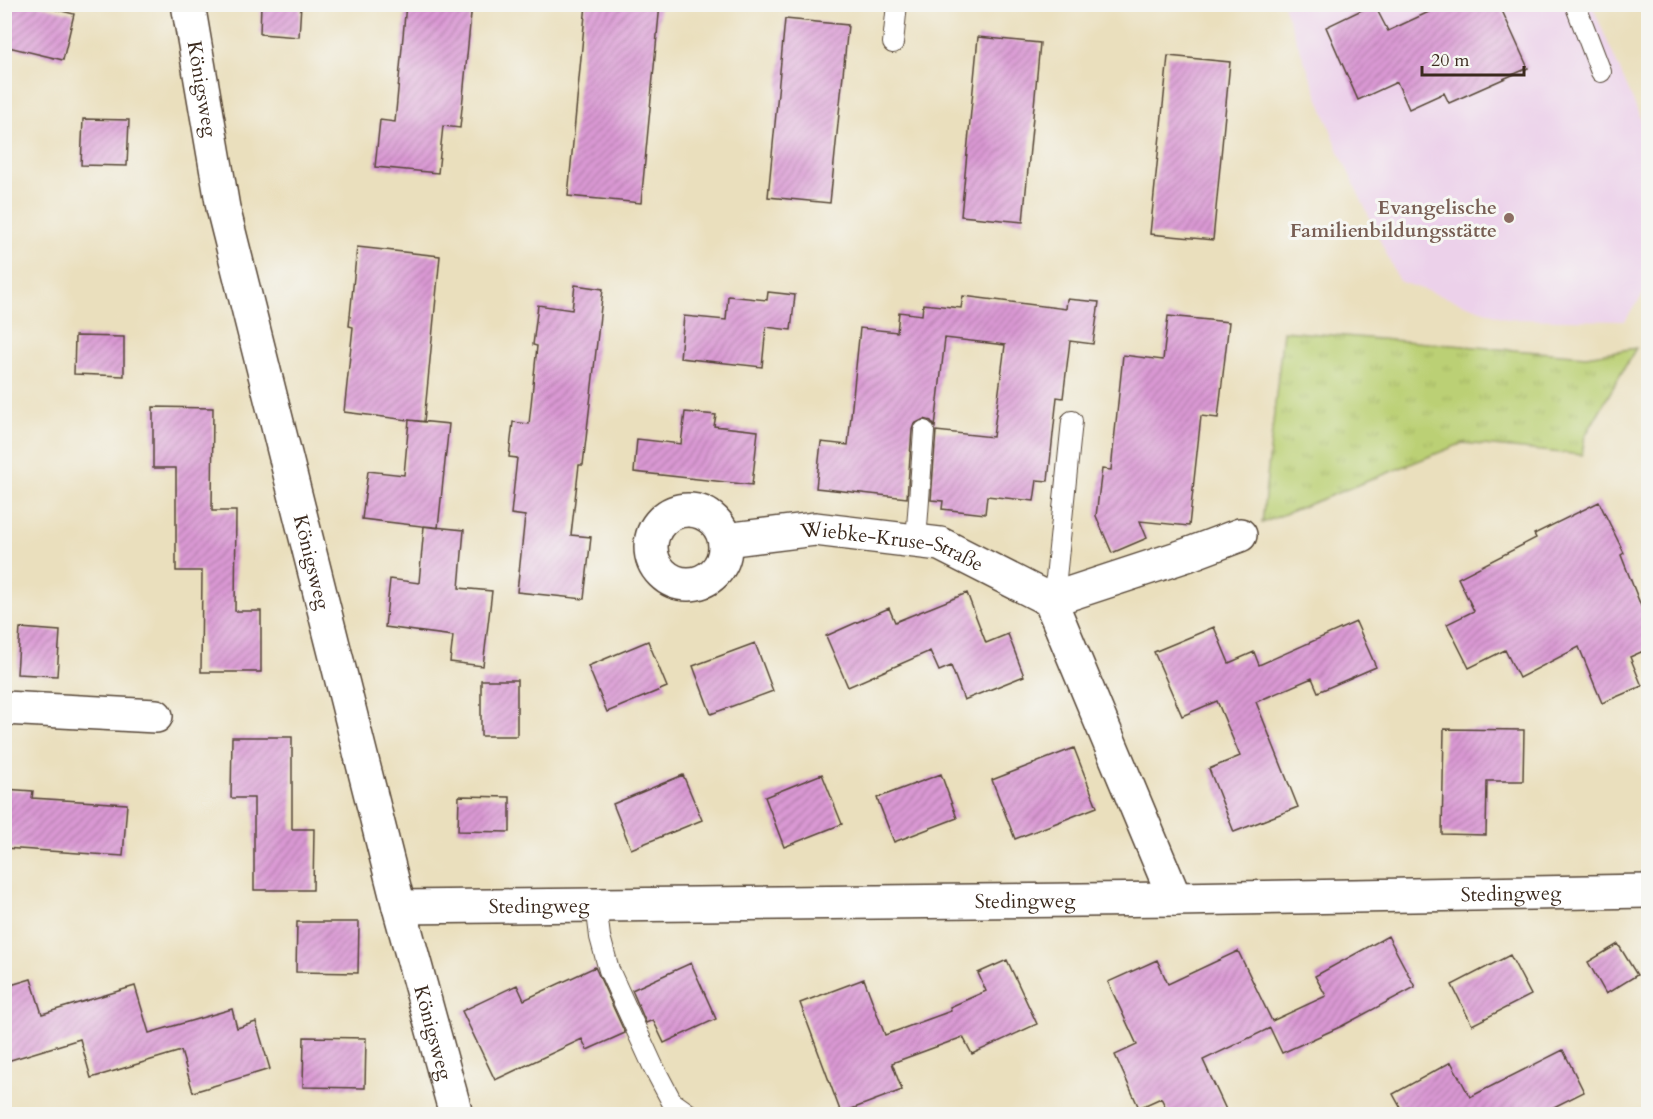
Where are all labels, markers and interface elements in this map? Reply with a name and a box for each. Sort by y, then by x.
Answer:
street label: Königsweg [181,39,224,140]
scale bar [1422,39,1524,77]
text: 20 m [1431,48,1470,73]
place label: Evangelische Familienbildungsstätte [1290,194,1497,244]
marker: Evangelische Familienbildungsstätte [1502,211,1516,225]
street label: Königsweg [287,512,337,613]
street label: Wiebke-Kruse-Straße [798,515,988,578]
street label: Stedingweg [1460,879,1562,908]
street label: Stedingweg [974,887,1076,915]
street label: Stedingweg [489,892,590,920]
street label: Königsweg [407,982,459,1084]

